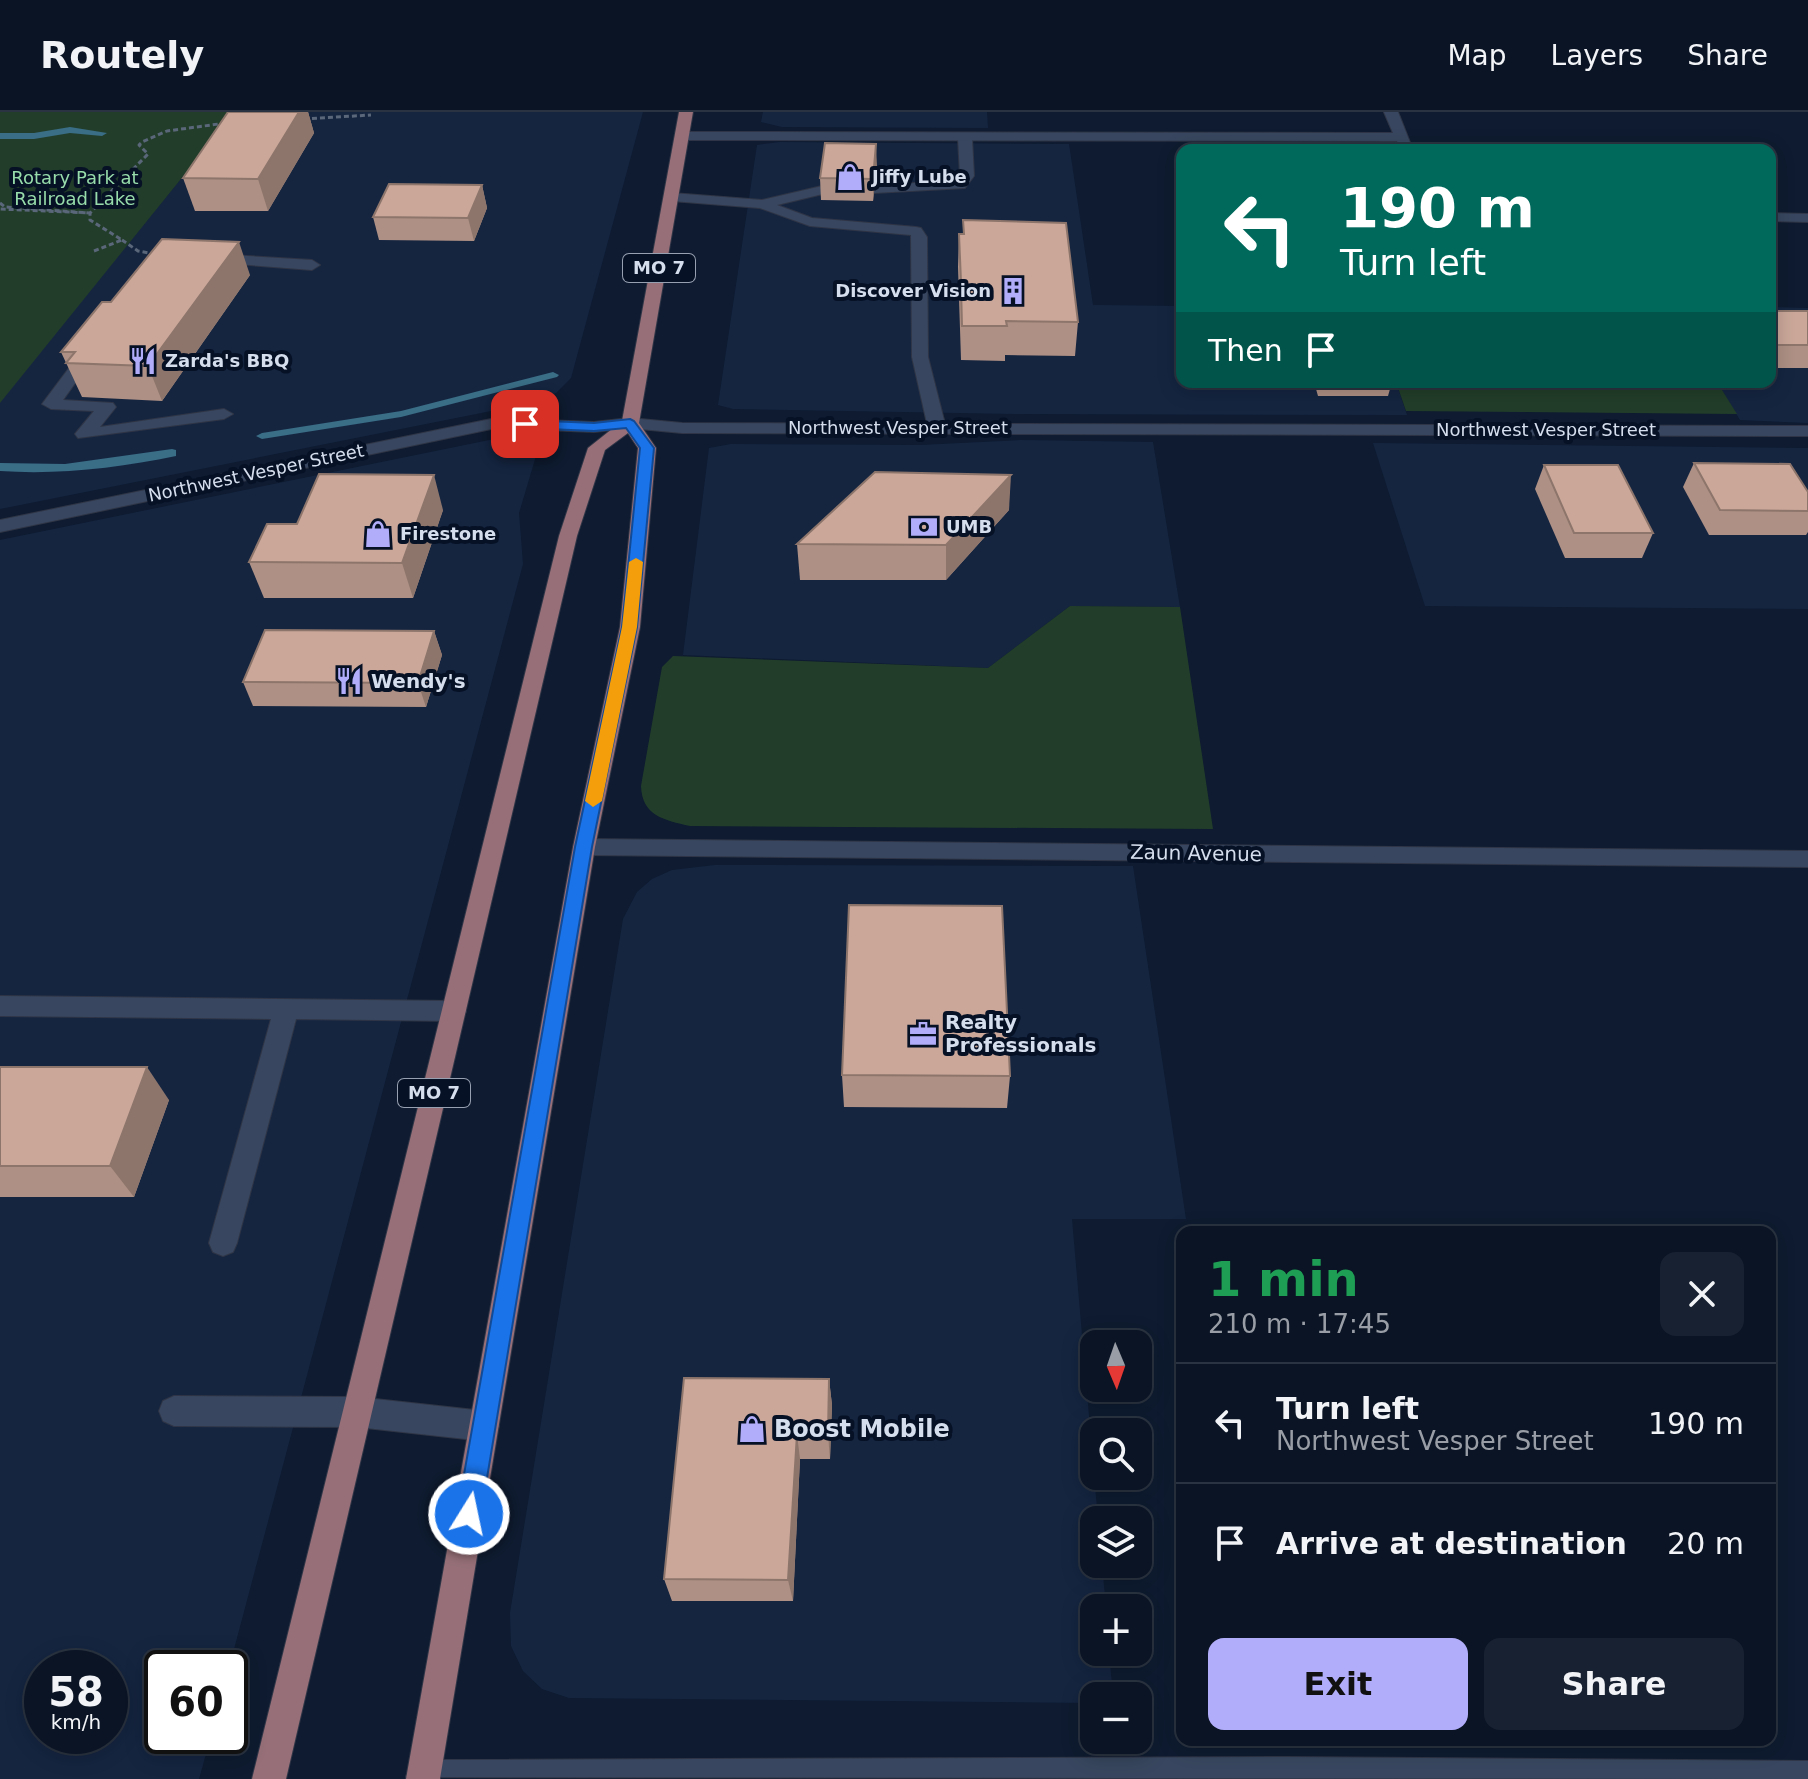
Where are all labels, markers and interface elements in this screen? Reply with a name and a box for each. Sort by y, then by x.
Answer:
text: Routely [40,33,204,77]
text: Map [1447,39,1507,72]
text: Layers [1551,39,1643,72]
text: Share [1687,39,1768,72]
shop icon: Jiffy Lube [835,162,865,192]
place label: Jiffy Lube [870,166,967,187]
park label: Rotary Park at Railroad Lake [11,167,139,209]
text: 190 m [1340,175,1535,240]
icon: left [1208,176,1312,280]
text: Turn left [1340,242,1486,283]
road number: MO 7 [623,254,695,282]
building icon: Discover Vision [998,276,1028,306]
place label: Discover Vision [835,280,991,301]
icon: arrive [1299,328,1343,372]
text: Then [1208,333,1283,368]
restaurant icon: Zarda's BBQ [128,346,158,376]
place label: Zarda's BBQ [165,350,289,371]
pin [491,390,559,458]
icon: arrive [503,402,547,446]
street label: Northwest Vesper Street [788,417,1008,438]
street label: Northwest Vesper Street [1436,419,1656,440]
street label: Northwest Vesper Street [146,439,366,506]
bank icon: UMB [909,512,939,542]
place label: UMB [946,516,992,537]
shop icon: Firestone [363,519,393,549]
place label: Firestone [400,523,496,544]
restaurant icon: Wendy's [334,666,364,696]
place label: Wendy's [371,669,466,693]
street label: Zaun Avenue [1130,840,1262,866]
place label: Realty Professionals [945,1010,1096,1057]
office icon: Realty Professionals [908,1019,938,1049]
road number: MO 7 [398,1079,470,1107]
text: 1 min [1208,1251,1359,1307]
button: close [1660,1252,1744,1336]
text: 210 m · 17:45 [1208,1309,1391,1339]
north arrow [1080,1330,1152,1402]
map controls [1080,1330,1152,1754]
text: Turn left [1276,1391,1419,1426]
icon: left [1208,1401,1252,1445]
text: 190 m [1648,1406,1744,1441]
shop icon: Boost Mobile [737,1414,767,1444]
place label: Boost Mobile [774,1415,950,1443]
button: search [1080,1418,1152,1490]
text: Northwest Vesper Street [1276,1426,1594,1456]
position arrow [427,1472,511,1556]
button: layers [1080,1506,1152,1578]
icon: arrive [1208,1521,1252,1565]
text: Arrive at destination [1276,1526,1627,1561]
text: 20 m [1667,1526,1744,1561]
button: + [1080,1594,1152,1666]
button: Exit [1208,1638,1468,1730]
button: Share [1484,1638,1744,1730]
speed limit sign: 60 [144,1650,248,1754]
text: 58 [48,1669,104,1715]
button: − [1080,1682,1152,1754]
text: km/h [51,1710,101,1734]

